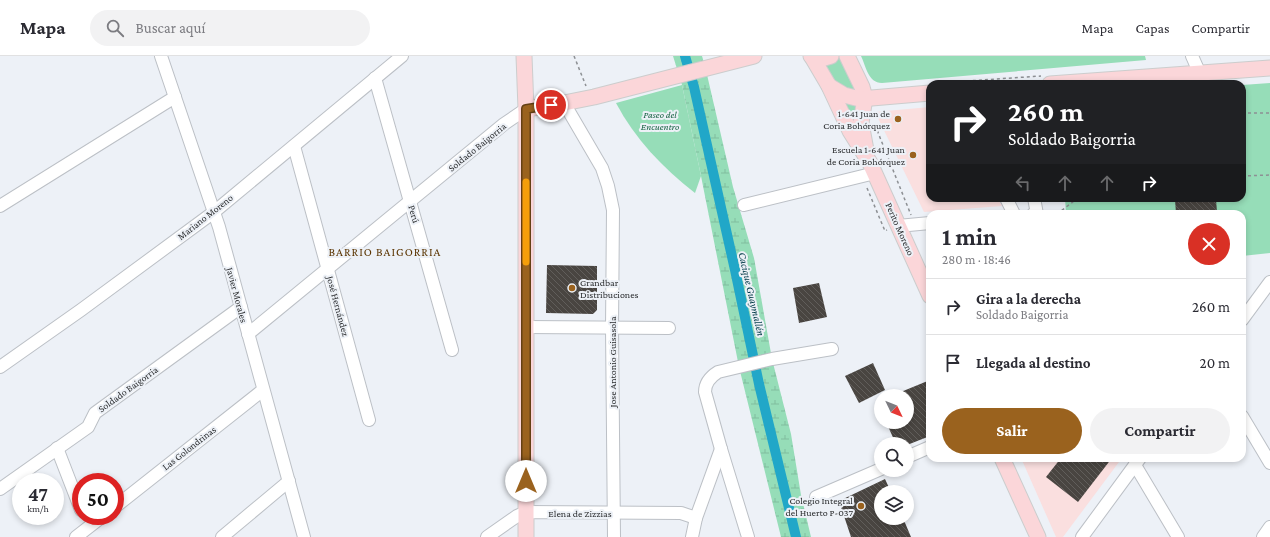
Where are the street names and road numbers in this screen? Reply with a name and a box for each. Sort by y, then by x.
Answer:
street label: Soldado Baigorria [446,120,508,174]
street label: Mariano Moreno [175,192,235,242]
street label: Perito Moreno [883,201,917,257]
street label: Perú [406,204,422,225]
street label: Javier Morales [224,265,250,324]
street label: José Hernández [324,274,351,337]
street label: Jose Antonio Guisasola [607,316,618,409]
street label: Soldado Baigorria [96,363,160,414]
street label: Las Golondrinas [160,424,218,472]
street label: Elena de Zizzias [548,508,612,519]

